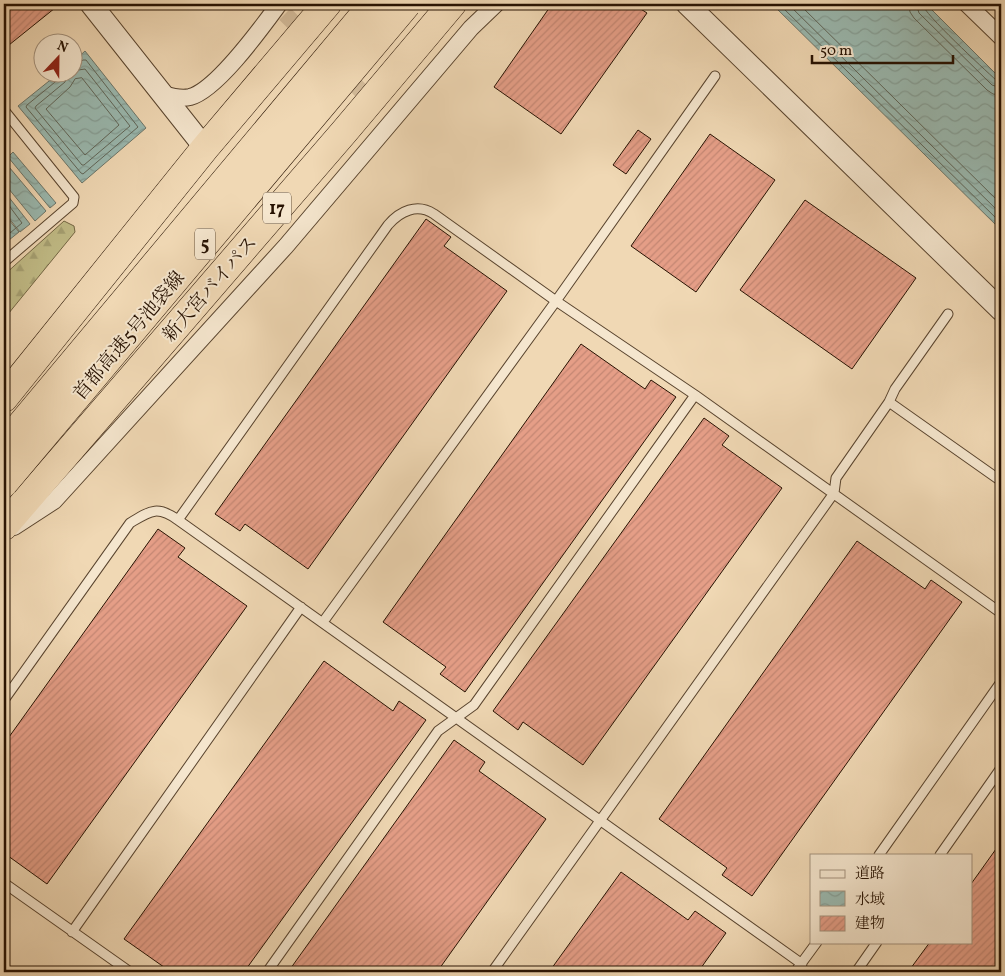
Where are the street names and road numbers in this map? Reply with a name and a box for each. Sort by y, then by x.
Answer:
road number: 17 [263,192,291,224]
road number: 5 [195,228,215,260]
street label: 新大宮バイパス [157,231,264,348]
street label: 首都高速5号池袋線 [68,266,191,406]

